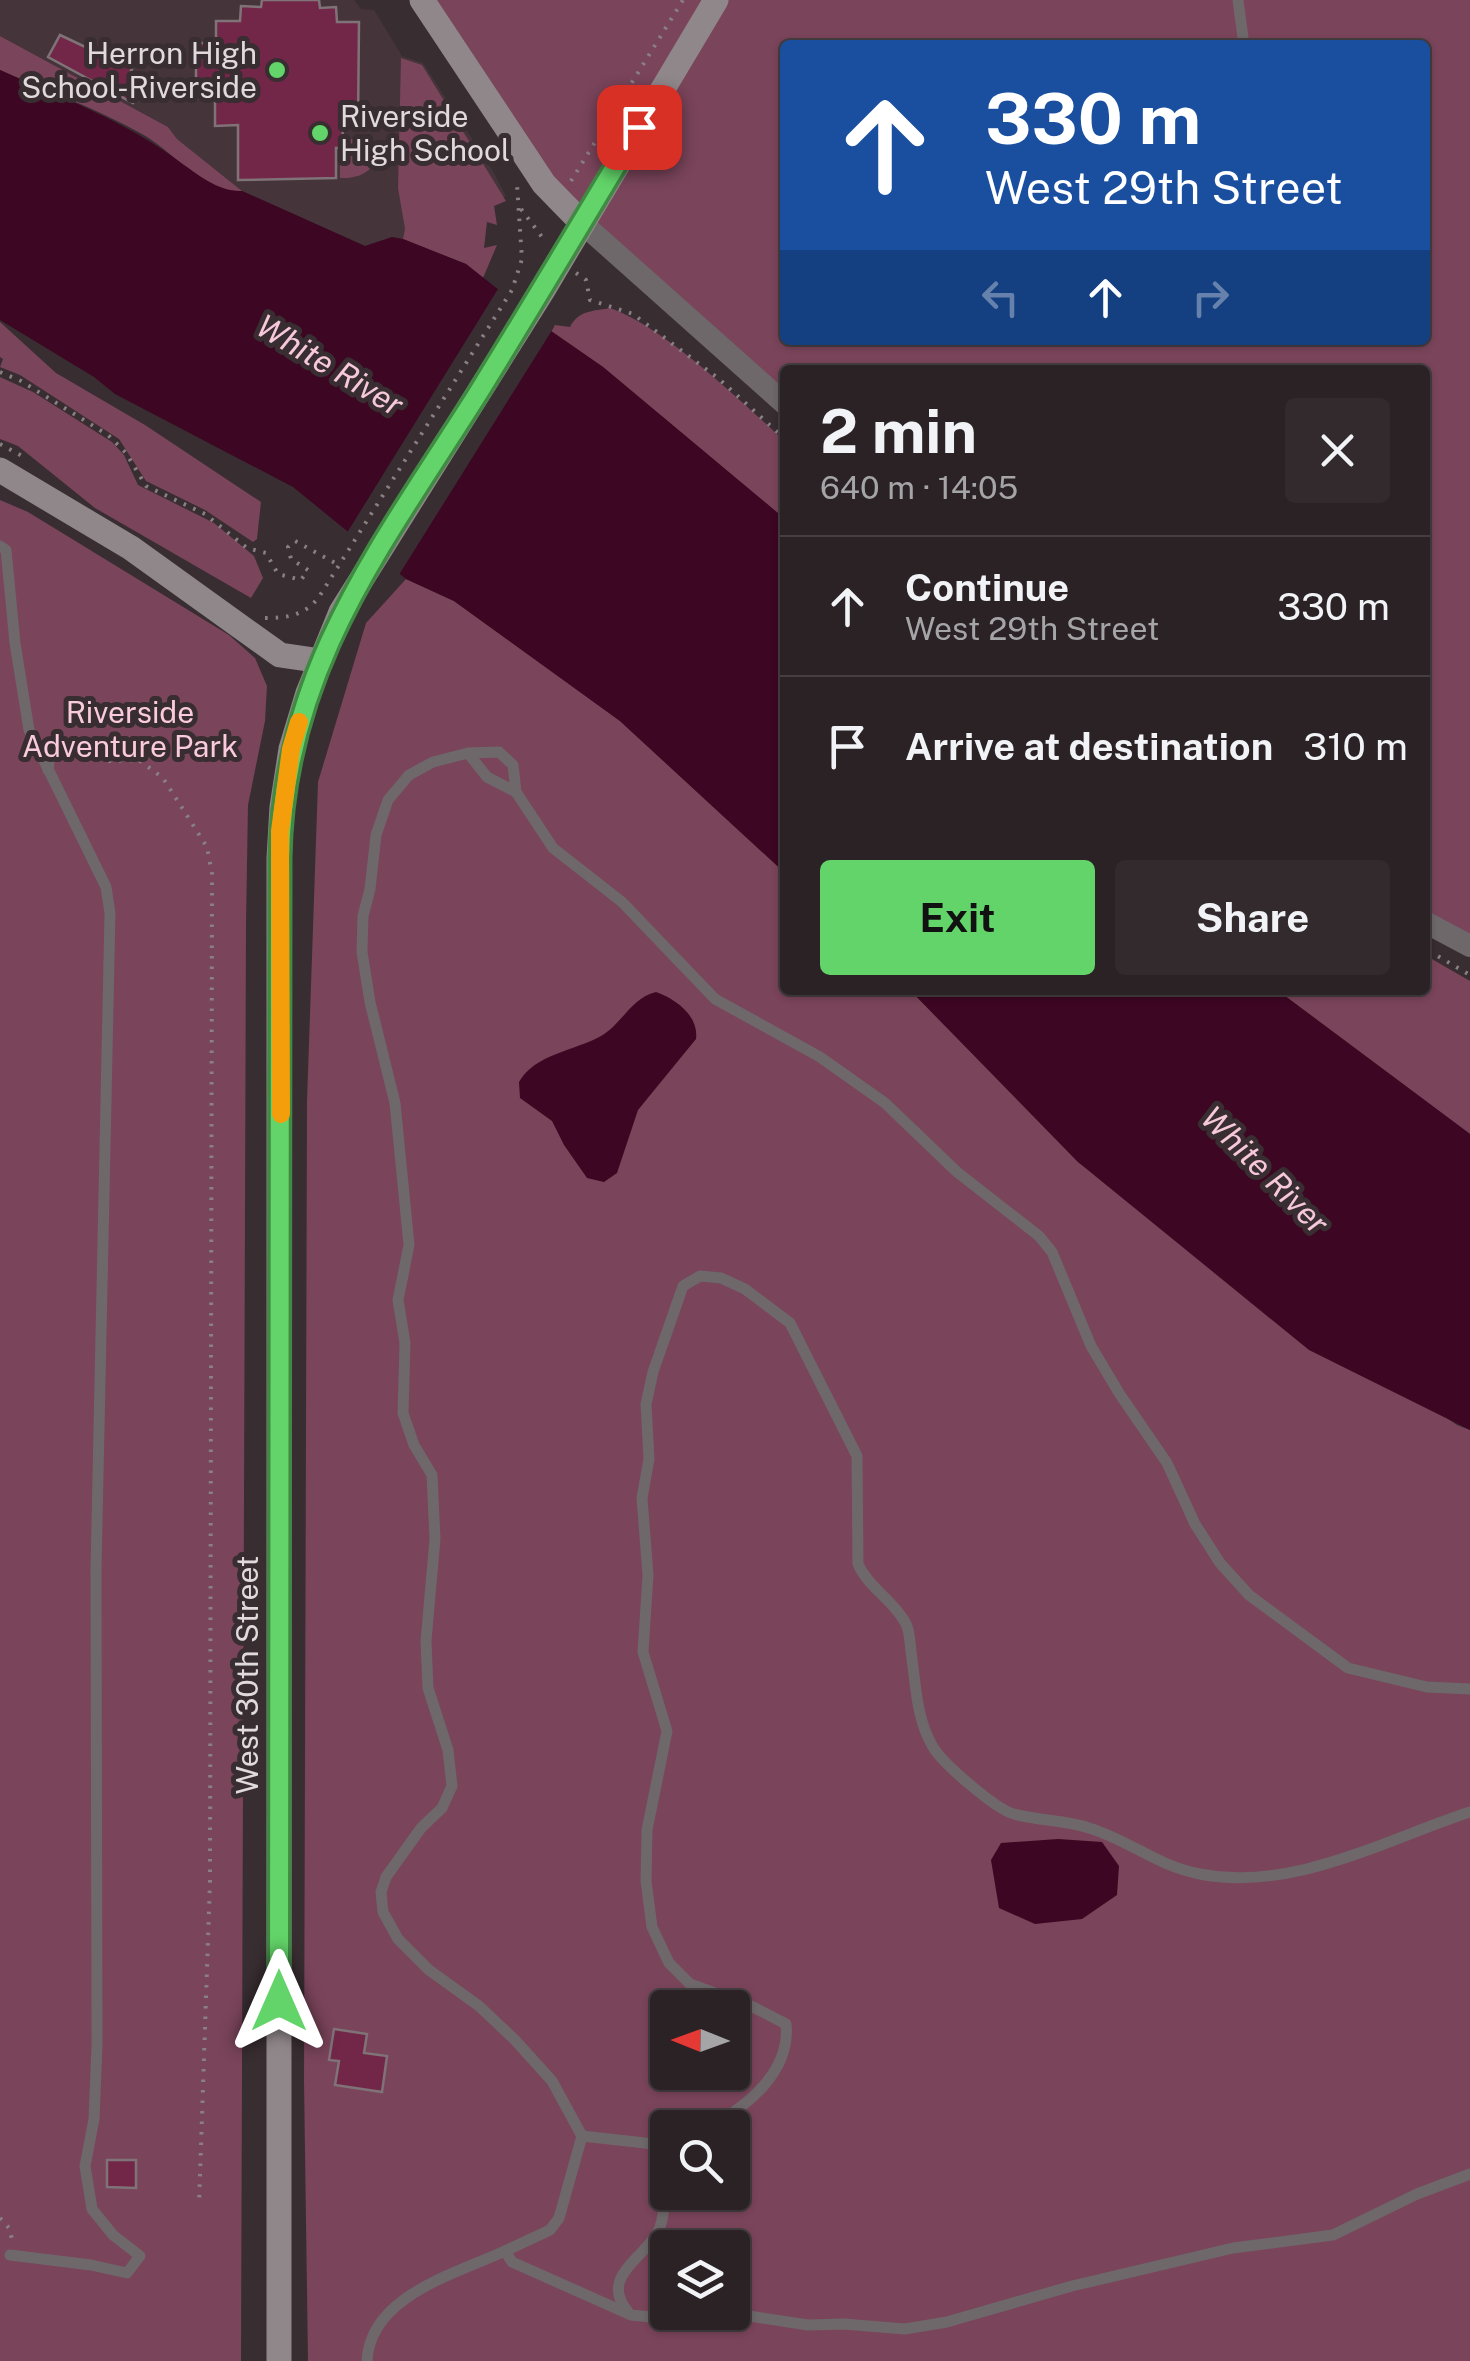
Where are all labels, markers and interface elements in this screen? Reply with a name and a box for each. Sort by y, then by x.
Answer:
place label: Herron High School-Riverside [21,35,257,105]
marker: Herron High School-Riverside [266,59,288,81]
text: 330 m [985,77,1201,160]
icon: ahead [820,80,950,210]
pin [597,85,682,170]
place label: Riverside High School [340,98,510,168]
icon: arrive [612,100,667,155]
marker: Riverside High School [309,122,331,144]
text: West 29th Street [985,161,1343,214]
icon: left [973,270,1028,325]
icon: ahead [1078,270,1133,325]
icon: right [1183,270,1238,325]
water label: White River [250,307,411,424]
text: 2 min [820,396,977,467]
button: close [1285,398,1390,503]
text: 640 m · 14:05 [820,469,1018,506]
text: Continue [905,565,1069,610]
icon: ahead [820,579,875,634]
text: 330 m [1277,584,1390,629]
text: West 29th Street [905,610,1159,647]
park label: Riverside Adventure Park [22,694,238,764]
icon: arrive [820,719,875,774]
text: Arrive at destination [905,724,1273,769]
text: 310 m [1303,724,1408,769]
button: Exit [820,860,1095,975]
button: Share [1115,860,1390,975]
water label: White River [1194,1099,1337,1242]
street label: West 30th Street [229,1556,265,1794]
position arrow [227,1949,331,2053]
north arrow [650,1990,750,2090]
map controls [650,1990,750,2330]
button: search [650,2110,750,2210]
button: layers [650,2230,750,2330]

